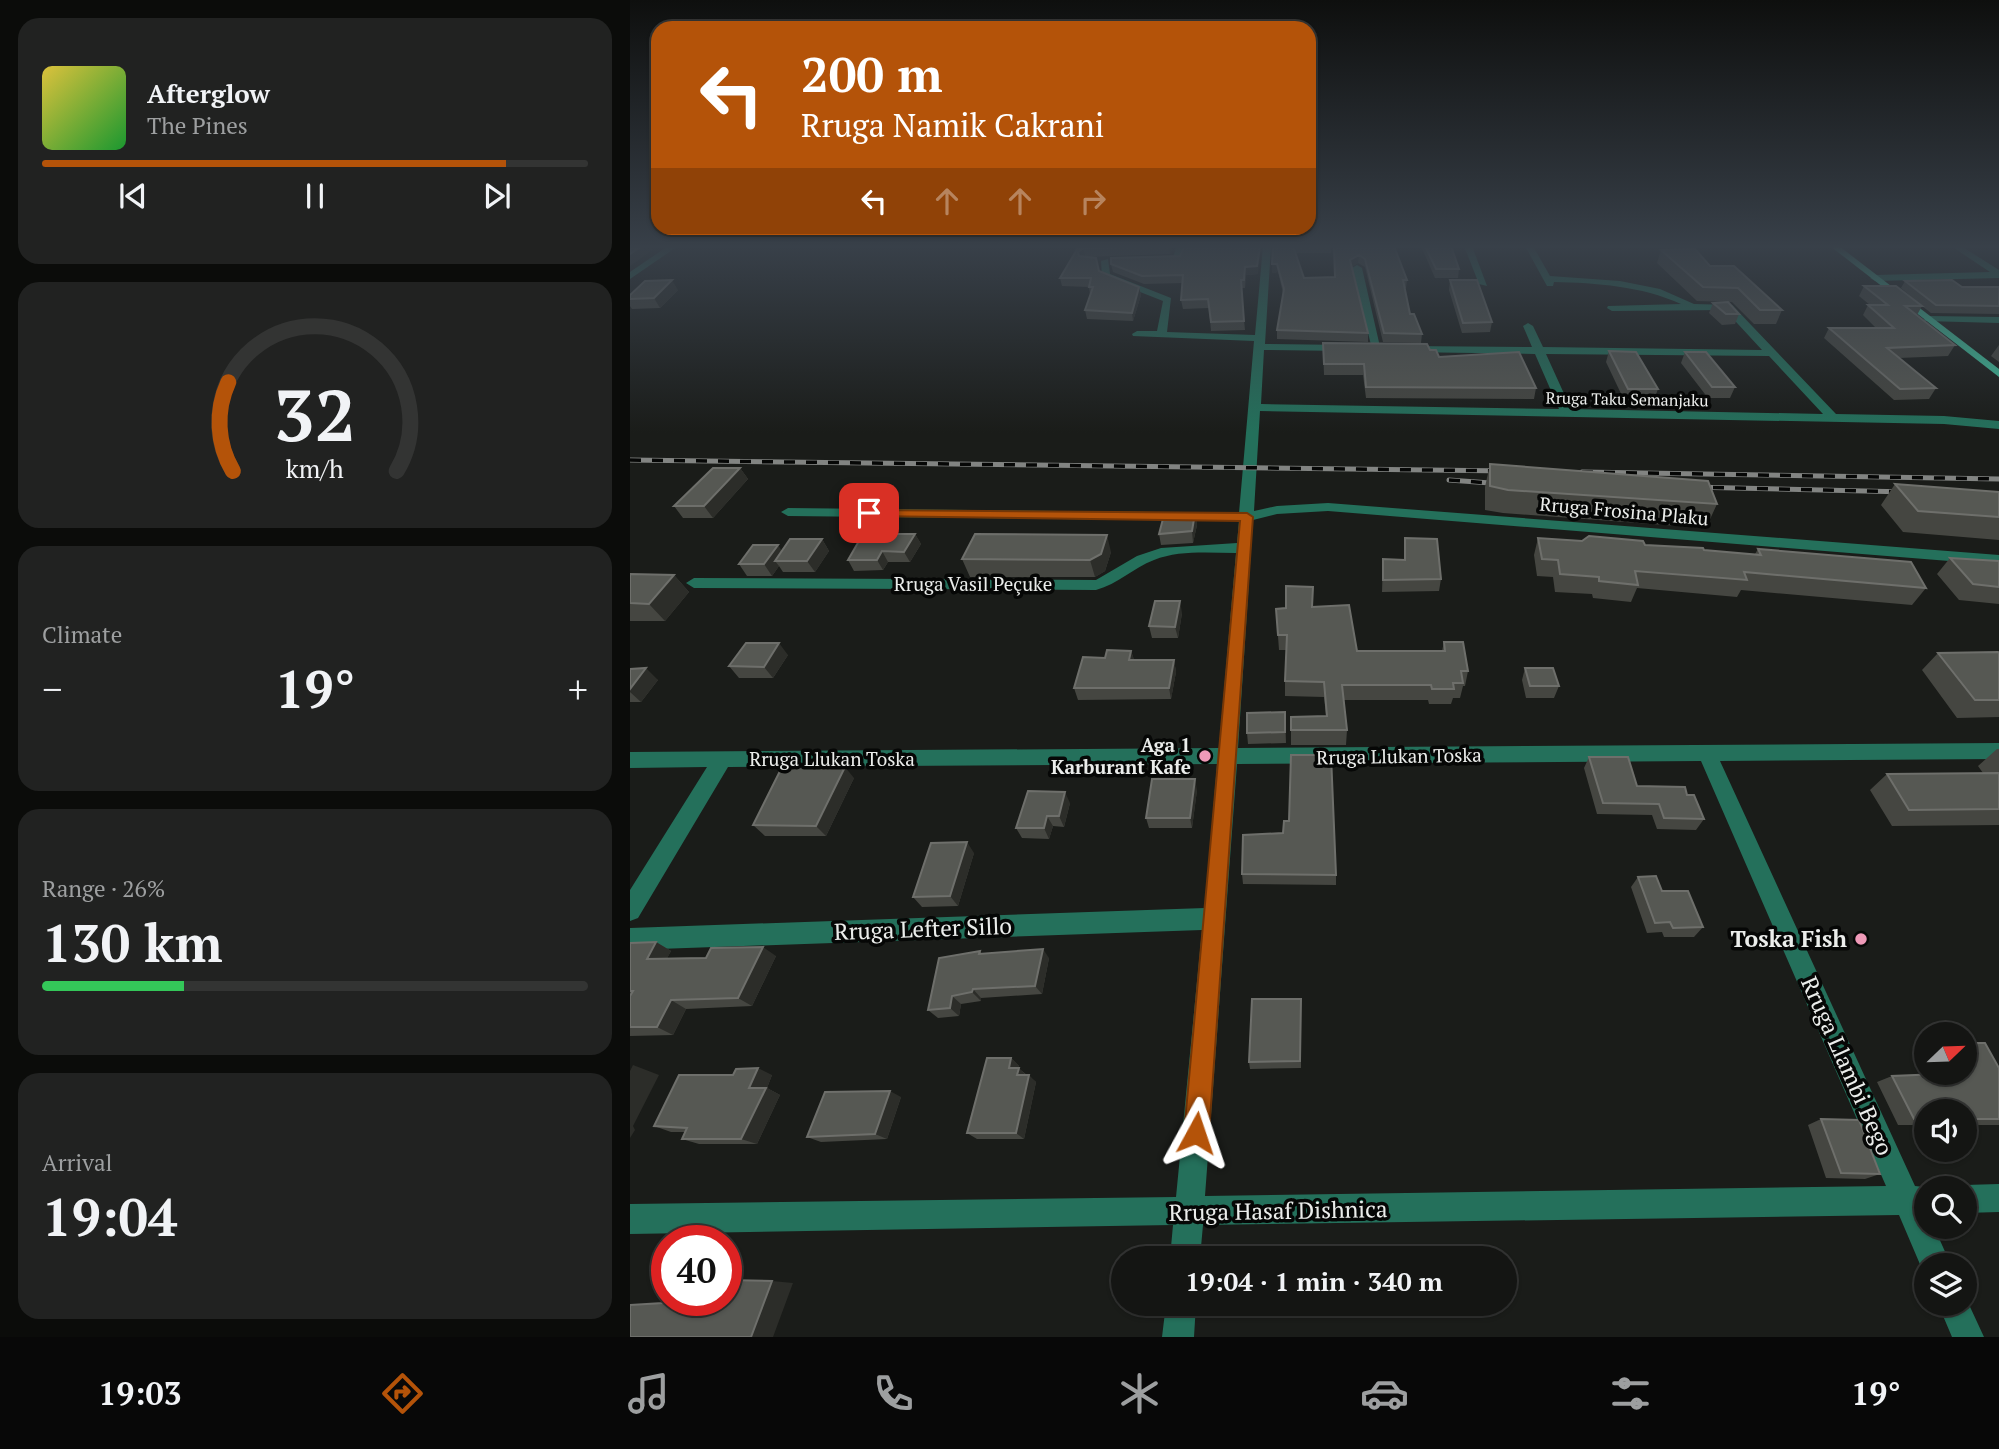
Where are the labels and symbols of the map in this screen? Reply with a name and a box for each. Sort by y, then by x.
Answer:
street label: Rruga Taku Semanjaku [1545,387,1709,411]
pin [839,483,899,543]
street label: Rruga Frosina Plaku [1539,491,1710,530]
street label: Rruga Vasil Peçuke [894,571,1052,596]
place label: Aga 1 Karburant Kafe [1051,732,1191,779]
street label: Rruga Llukan Toska [1316,742,1482,769]
street label: Rruga Llukan Toska [749,746,915,771]
marker: Aga 1 Karburant Kafe [1197,748,1213,764]
street label: Rruga Lefter Sillo [833,910,1013,947]
place label: Toska Fish [1730,923,1847,954]
marker: Toska Fish [1853,931,1869,947]
street label: Rruga Llambi Bego [1794,972,1901,1160]
north arrow [1914,1022,1978,1085]
position arrow [1159,1096,1233,1170]
street label: Rruga Hasaf Dishnica [1168,1193,1388,1228]
speed limit sign: 40 [651,1225,742,1316]

